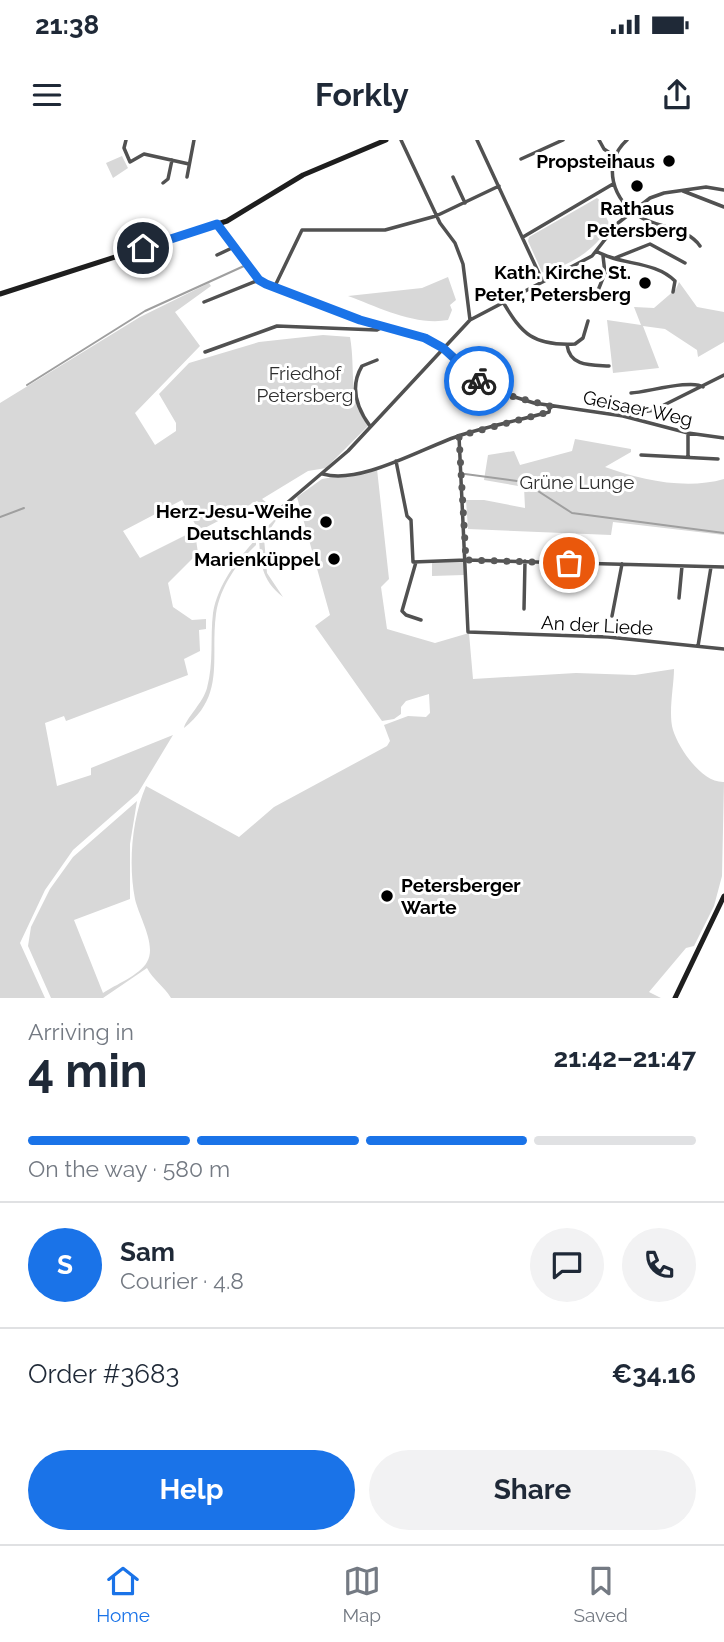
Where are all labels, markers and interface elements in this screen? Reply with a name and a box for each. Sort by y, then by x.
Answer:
text: 21:38 [35,10,99,40]
icon: menu [28,76,66,114]
text: Forkly [315,76,409,113]
icon: share [658,76,696,114]
place label: Propsteihaus [536,150,655,172]
marker: Propsteihaus [661,153,677,169]
marker: Rathaus Petersberg [629,178,645,194]
place label: Rathaus Petersberg [587,197,687,241]
pin [113,218,173,278]
icon: home [124,229,162,267]
place label: Kath. Kirche St. Peter, Petersberg [474,261,631,305]
marker: Kath. Kirche St. Peter, Petersberg [637,275,653,291]
courier [444,346,514,416]
park label: Friedhof Petersberg [257,362,353,406]
icon: bike [460,362,498,400]
street label: Geisaer Weg [581,386,695,430]
park label: Grüne Lunge [520,471,634,493]
place label: Herz-Jesu-Weihe Deutschlands [156,500,312,544]
marker: Herz-Jesu-Weihe Deutschlands [318,514,334,530]
pin [539,533,599,593]
icon: bag [550,544,588,582]
place label: Marienküppel [194,548,321,570]
marker: Marienküppel [326,551,342,567]
street label: An der Liede [540,611,654,639]
place label: Petersberger Warte [401,874,521,918]
marker: Petersberger Warte [379,888,395,904]
text: Arriving in [28,1018,134,1045]
text: 21:42–21:47 [554,1043,696,1073]
text: 4 min [28,1044,148,1098]
text: On the way · 580 m [28,1155,230,1182]
button: chat [530,1228,604,1302]
button: phone [622,1228,696,1302]
text: Sam [120,1237,175,1267]
text: S [57,1250,73,1280]
text: Courier · 4.8 [120,1267,244,1294]
text: Order #3683 [28,1359,179,1389]
text: €34.16 [611,1359,696,1389]
button: Help [28,1450,355,1530]
button: Share [369,1450,696,1530]
tab: Home [96,1562,150,1626]
tab: Map [342,1562,381,1626]
tab: Saved [573,1562,628,1626]

